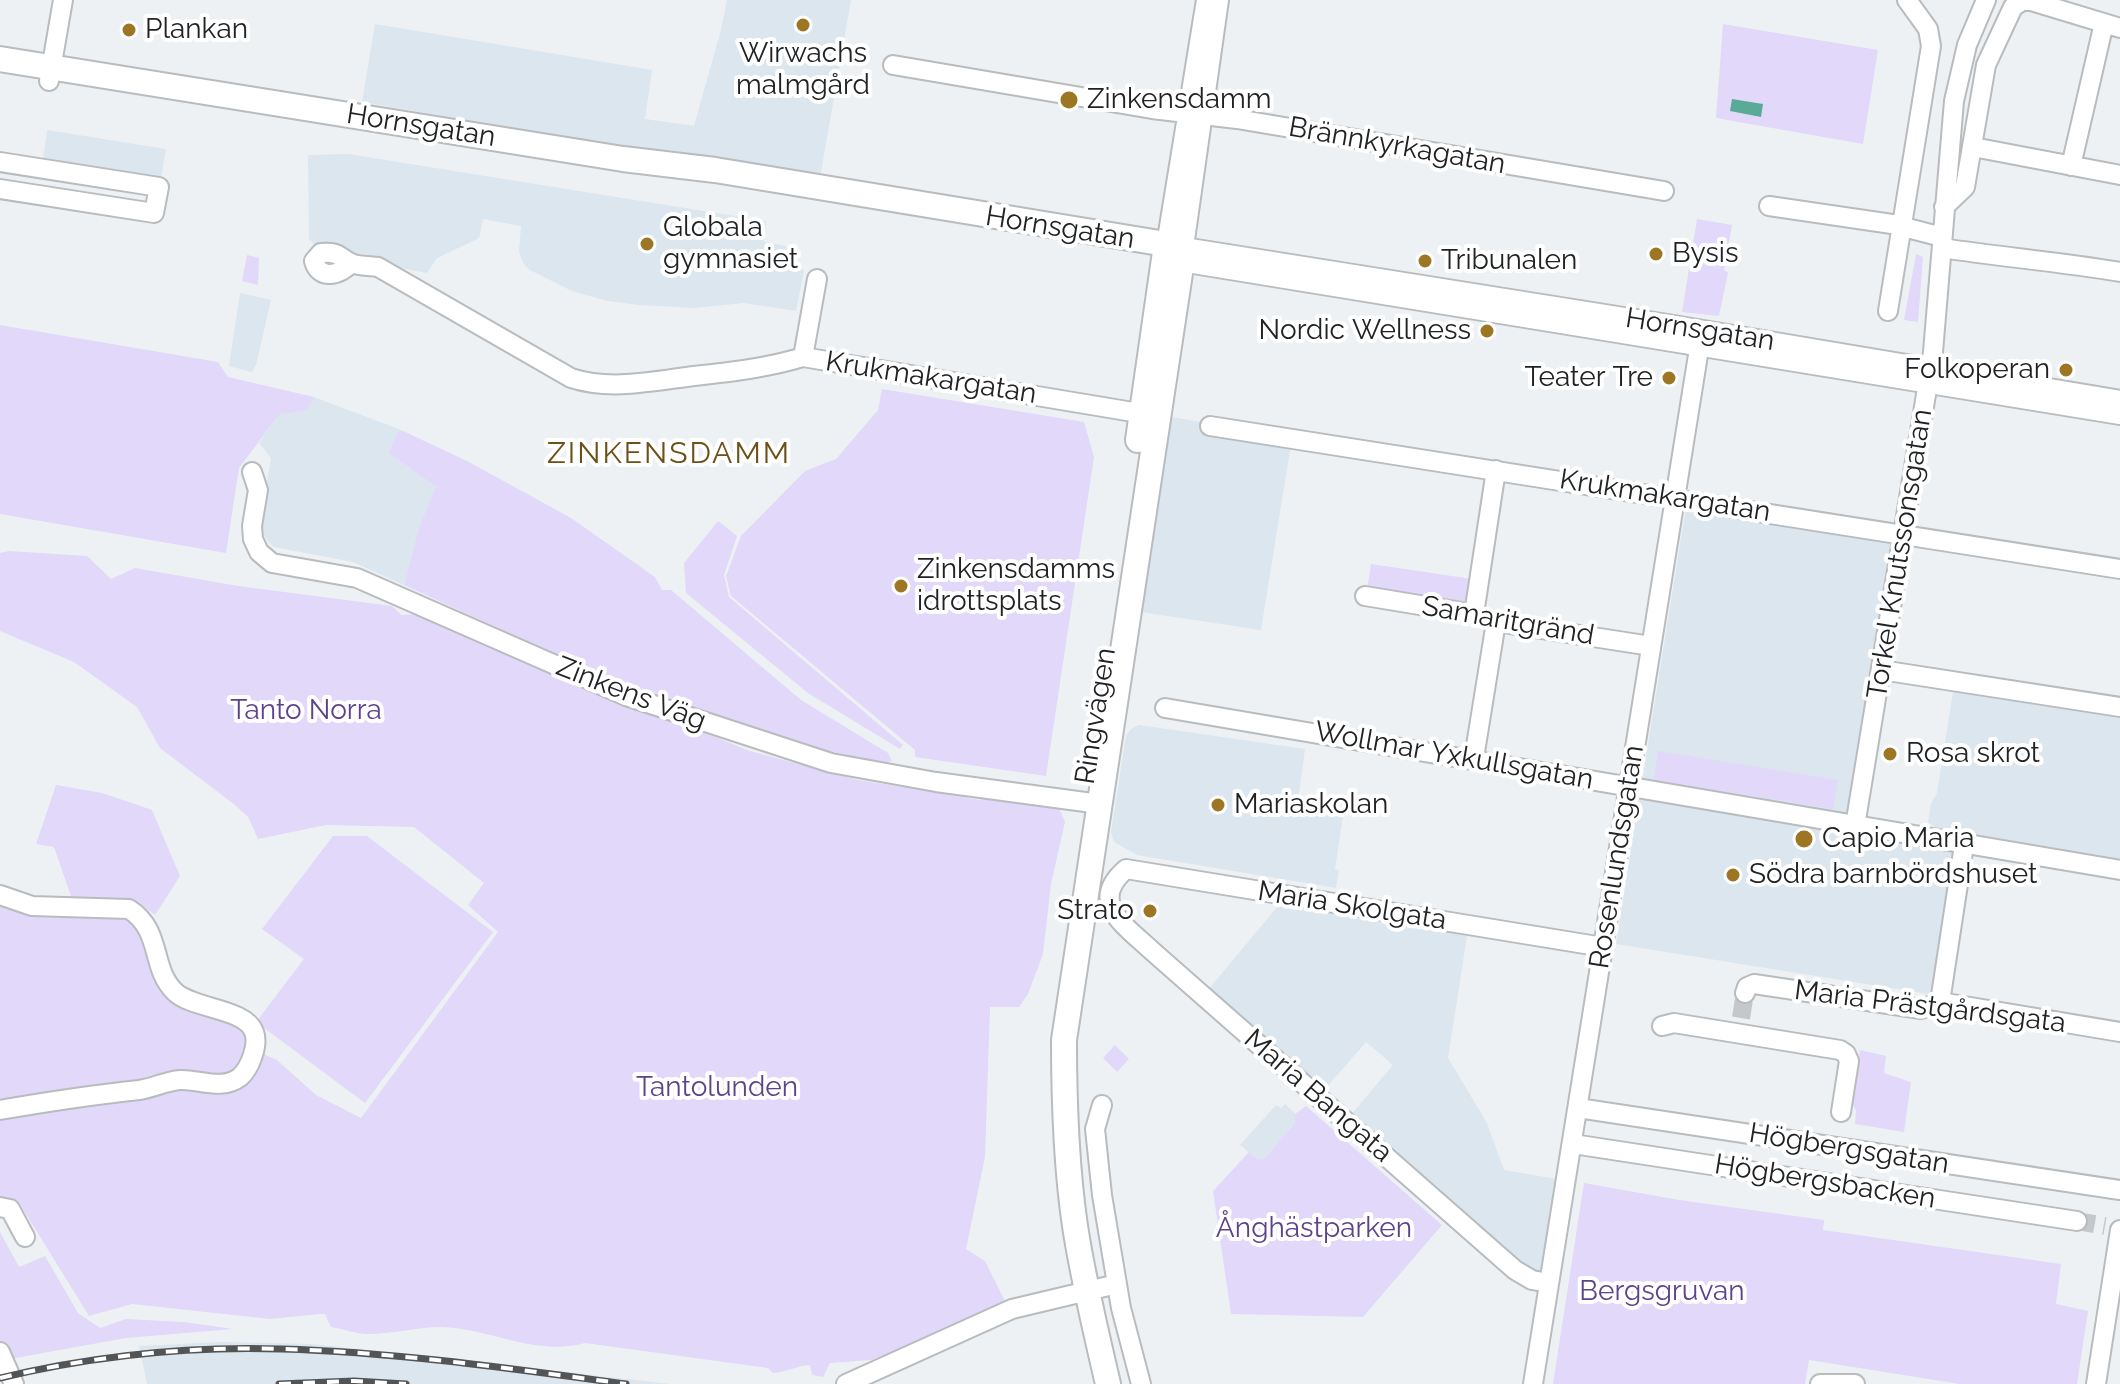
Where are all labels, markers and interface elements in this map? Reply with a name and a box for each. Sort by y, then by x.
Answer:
place label: Plankan [145,13,248,47]
marker: Wirwachs malmgård [794,16,812,34]
marker: Plankan [120,21,138,39]
place label: Wirwachs malmgård [736,37,870,103]
place label: Zinkensdamm [1087,83,1272,117]
marker: Zinkensdamm [1058,89,1080,111]
street label: Hornsgatan [344,98,498,154]
street label: Brännkyrkagatan [1286,110,1508,182]
street label: Hornsgatan [983,200,1137,256]
place label: Globala gymnasiet [663,211,798,277]
marker: Globala gymnasiet [638,235,656,253]
place label: Bysis [1672,237,1738,271]
place label: Tribunalen [1441,244,1577,278]
marker: Bysis [1647,245,1665,263]
marker: Tribunalen [1416,252,1434,270]
street label: Hornsgatan [1623,302,1777,358]
place label: Nordic Wellness [1259,314,1471,348]
marker: Nordic Wellness [1478,322,1496,340]
street label: Krukmakargatan [823,345,1039,411]
place label: Folkoperan [1904,353,2050,387]
place label: Teater Tre [1525,361,1653,395]
marker: Folkoperan [2057,361,2075,379]
marker: Teater Tre [1660,369,1678,387]
street label: Torkel Knutssonsgatan [1860,407,1940,701]
district label: ZINKENSDAMM [547,436,791,472]
street label: Krukmakargatan [1557,463,1773,529]
place label: Zinkensdamms idrottsplats [917,553,1115,619]
marker: Zinkensdamms idrottsplats [892,577,910,595]
street label: Samaritgränd [1419,589,1597,653]
street label: Ringvägen [1069,645,1123,787]
street label: Zinkens Väg [551,650,711,738]
park label: Tanto Norra [230,694,382,728]
street label: Wollmar Yxkullsgatan [1312,715,1596,797]
place label: Rosa skrot [1906,737,2040,771]
street label: Rosenlundsgatan [1583,743,1651,971]
marker: Rosa skrot [1881,745,1899,763]
place label: Mariaskolan [1234,788,1388,822]
marker: Mariaskolan [1209,796,1227,814]
place label: Capio Maria [1822,822,1975,856]
marker: Capio Maria [1793,828,1815,850]
place label: Södra barnbördshuset [1749,858,2037,892]
marker: Södra barnbördshuset [1724,866,1742,884]
street label: Maria Skolgata [1255,875,1449,937]
place label: Strato [1057,894,1134,928]
marker: Strato [1141,902,1159,920]
street label: Maria Prästgårdsgata [1792,974,2068,1040]
street label: Maria Bangata [1237,1023,1399,1169]
park label: Tantolunden [636,1071,798,1105]
street label: Högbergsgatan [1747,1117,1951,1181]
street label: Högbergsbacken [1712,1148,1938,1216]
park label: Ånghästparken [1216,1212,1412,1246]
park label: Bergsgruvan [1579,1275,1745,1309]

